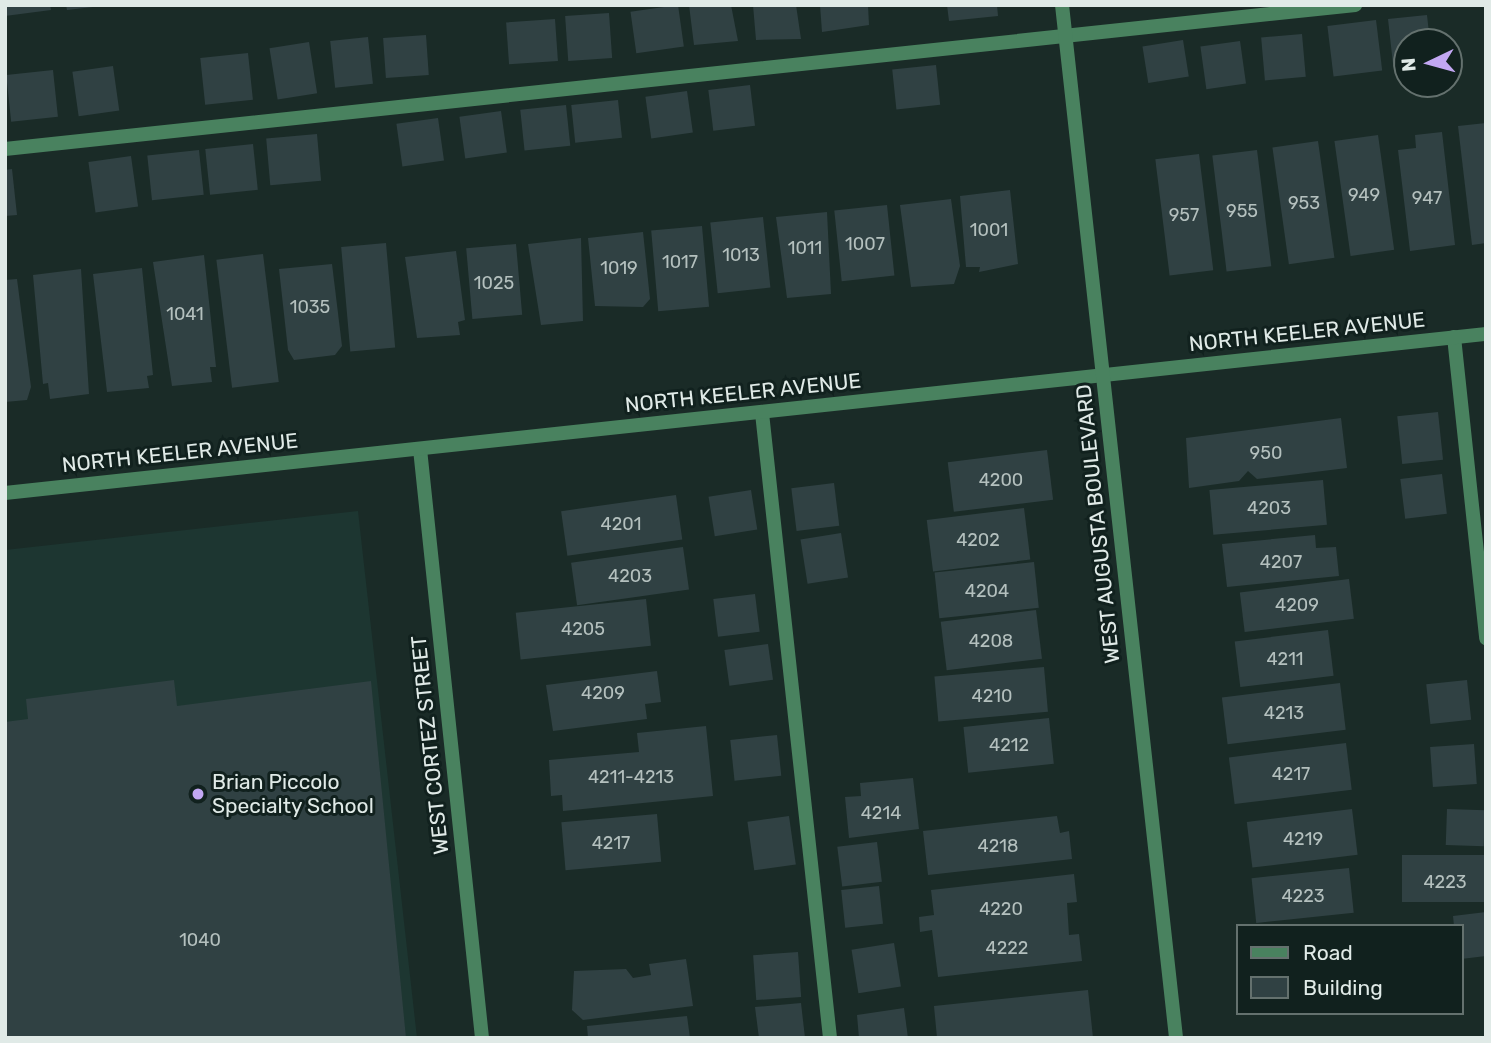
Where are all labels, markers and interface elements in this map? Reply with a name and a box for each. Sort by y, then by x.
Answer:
north arrow [1393,28,1463,98]
text: N [1397,57,1421,73]
house number: 949 [1348,184,1380,206]
house number: 947 [1412,187,1442,209]
house number: 953 [1288,192,1320,214]
house number: 955 [1226,200,1258,222]
house number: 957 [1169,204,1199,226]
house number: 1001 [970,219,1008,241]
house number: 1007 [845,233,885,255]
house number: 1011 [788,237,822,259]
house number: 1013 [722,244,760,266]
house number: 1017 [662,251,698,273]
house number: 1019 [600,257,638,279]
house number: 1025 [474,272,514,294]
house number: 1035 [290,296,330,318]
house number: 1041 [166,303,204,325]
street label: NORTH KEELER AVENUE [1187,307,1427,357]
street label: NORTH KEELER AVENUE [623,368,863,418]
street label: WEST AUGUSTA BOULEVARD [1071,382,1125,666]
street label: NORTH KEELER AVENUE [60,428,300,478]
house number: 950 [1250,442,1282,464]
house number: 4200 [979,469,1023,491]
house number: 4203 [1247,497,1291,519]
house number: 4201 [601,513,641,535]
house number: 4202 [956,529,1000,551]
house number: 4207 [1260,551,1302,573]
house number: 4203 [608,565,652,587]
house number: 4204 [965,580,1009,602]
house number: 4209 [1275,594,1319,616]
house number: 4205 [561,618,605,640]
house number: 4208 [969,630,1013,652]
street label: WEST CORTEZ STREET [406,634,454,856]
house number: 4211 [1266,648,1304,670]
house number: 4209 [581,682,625,704]
house number: 4210 [972,685,1012,707]
house number: 4213 [1264,702,1304,724]
house number: 4212 [989,734,1029,756]
house number: 4217 [1272,763,1310,785]
house number: 4211-4213 [588,766,674,788]
place label: Brian Piccolo Specialty School [212,769,374,819]
marker: Brian Piccolo Specialty School [190,786,206,802]
house number: 4214 [861,802,901,824]
house number: 4219 [1283,828,1323,850]
house number: 4217 [592,832,630,854]
house number: 4218 [978,835,1018,857]
house number: 4223 [1423,871,1467,893]
house number: 4223 [1281,885,1325,907]
house number: 4220 [979,898,1023,920]
legend [1236,924,1463,1015]
house number: 1040 [179,929,221,951]
house number: 4222 [986,937,1028,959]
text: Road [1303,940,1353,965]
text: Building [1303,975,1383,1000]

